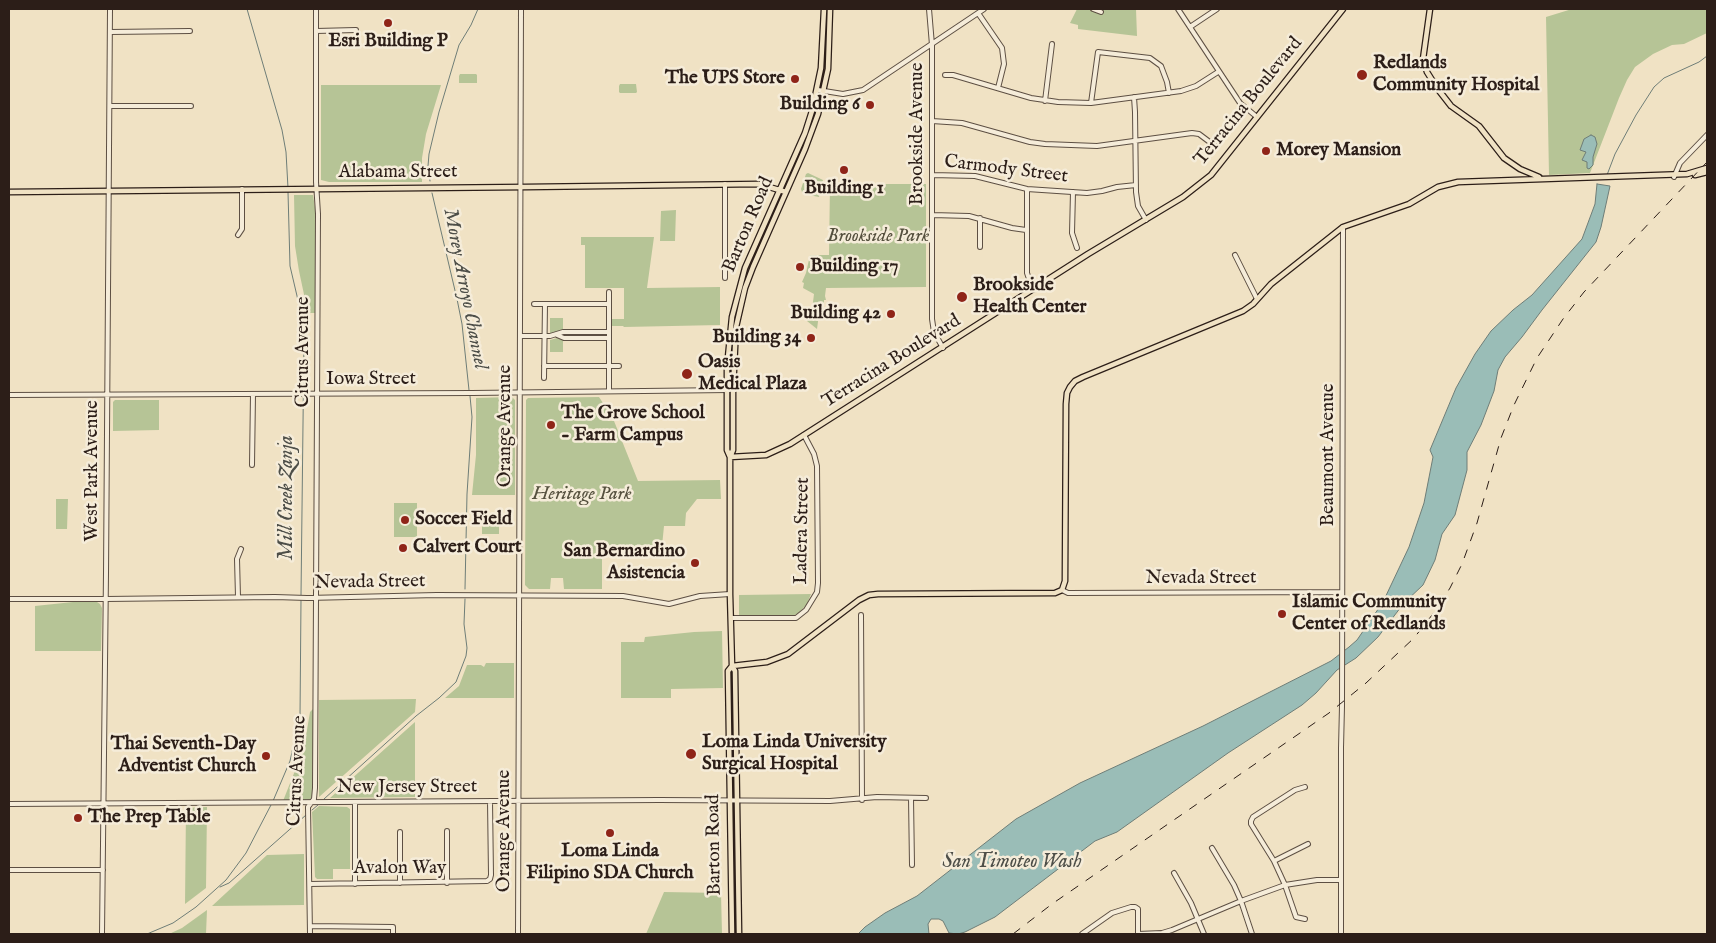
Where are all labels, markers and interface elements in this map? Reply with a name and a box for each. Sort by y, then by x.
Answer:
marker: Esri Building P [382,17,394,29]
place label: Esri Building P [328,31,448,53]
street label: Terracina Boulevard [1190,33,1308,171]
place label: Redlands Community Hospital [1373,53,1539,97]
street label: Brookside Avenue [907,63,929,205]
place label: The UPS Store [665,68,785,90]
marker: Redlands Community Hospital [1355,68,1369,82]
marker: The UPS Store [789,73,801,85]
place label: Building 6 [780,94,860,116]
marker: Building 6 [864,99,876,111]
place label: Morey Mansion [1276,140,1401,162]
marker: Morey Mansion [1260,145,1272,157]
street label: Carmody Street [943,151,1069,189]
street label: Alabama Street [339,162,457,184]
marker: Building 1 [838,164,850,176]
street label: Barton Road [719,174,779,276]
place label: Building 1 [804,178,884,200]
water label: Morey Arroyo Channel [437,207,491,371]
park label: Brookside Park [827,226,929,248]
place label: Building 17 [810,256,898,278]
marker: Building 17 [794,261,806,273]
place label: Brookside Health Center [973,275,1087,319]
marker: Brookside Health Center [955,290,969,304]
street label: Citrus Avenue [293,297,315,407]
place label: Building 42 [790,303,881,325]
marker: Building 42 [885,308,897,320]
street label: Terracina Boulevard [819,310,965,414]
place label: Building 34 [712,327,801,349]
marker: Building 34 [805,332,817,344]
place label: Oasis Medical Plaza [698,352,807,396]
street label: Orange Avenue [495,365,517,487]
marker: Oasis Medical Plaza [680,367,694,381]
street label: Iowa Street [326,369,416,391]
street label: Beaumont Avenue [1318,384,1340,526]
street label: West Park Avenue [82,400,104,542]
place label: The Grove School - Farm Campus [561,403,705,447]
marker: The Grove School - Farm Campus [545,419,557,431]
water label: Mill Creek Zanja [276,435,300,561]
street label: Ladera Street [791,477,815,585]
park label: Heritage Park [532,484,632,506]
place label: Soccer Field [415,509,512,531]
marker: Soccer Field [399,514,411,526]
place label: Calvert Court [413,537,522,559]
place label: San Bernardino Asistencia [564,541,685,585]
marker: Calvert Court [397,542,409,554]
marker: San Bernardino Asistencia [689,557,701,569]
street label: Nevada Street [1146,568,1256,590]
street label: Nevada Street [314,571,426,595]
place label: Islamic Community Center of Redlands [1292,592,1446,636]
marker: Islamic Community Center of Redlands [1276,608,1288,620]
street label: Citrus Avenue [284,715,312,827]
place label: Loma Linda University Surgical Hospital [702,732,886,776]
place label: Thai Seventh-Day Adventist Church [111,734,256,778]
marker: Loma Linda University Surgical Hospital [684,747,698,761]
marker: Thai Seventh-Day Adventist Church [260,750,272,762]
street label: Orange Avenue [494,770,516,892]
street label: New Jersey Street [337,777,477,799]
street label: Barton Road [703,794,727,896]
place label: The Prep Table [88,807,210,829]
marker: The Prep Table [72,812,84,824]
marker: Loma Linda Filipino SDA Church [604,827,616,839]
place label: Loma Linda Filipino SDA Church [526,841,694,885]
water label: San Timoteo Wash [942,851,1082,875]
street label: Avalon Way [354,858,446,880]

